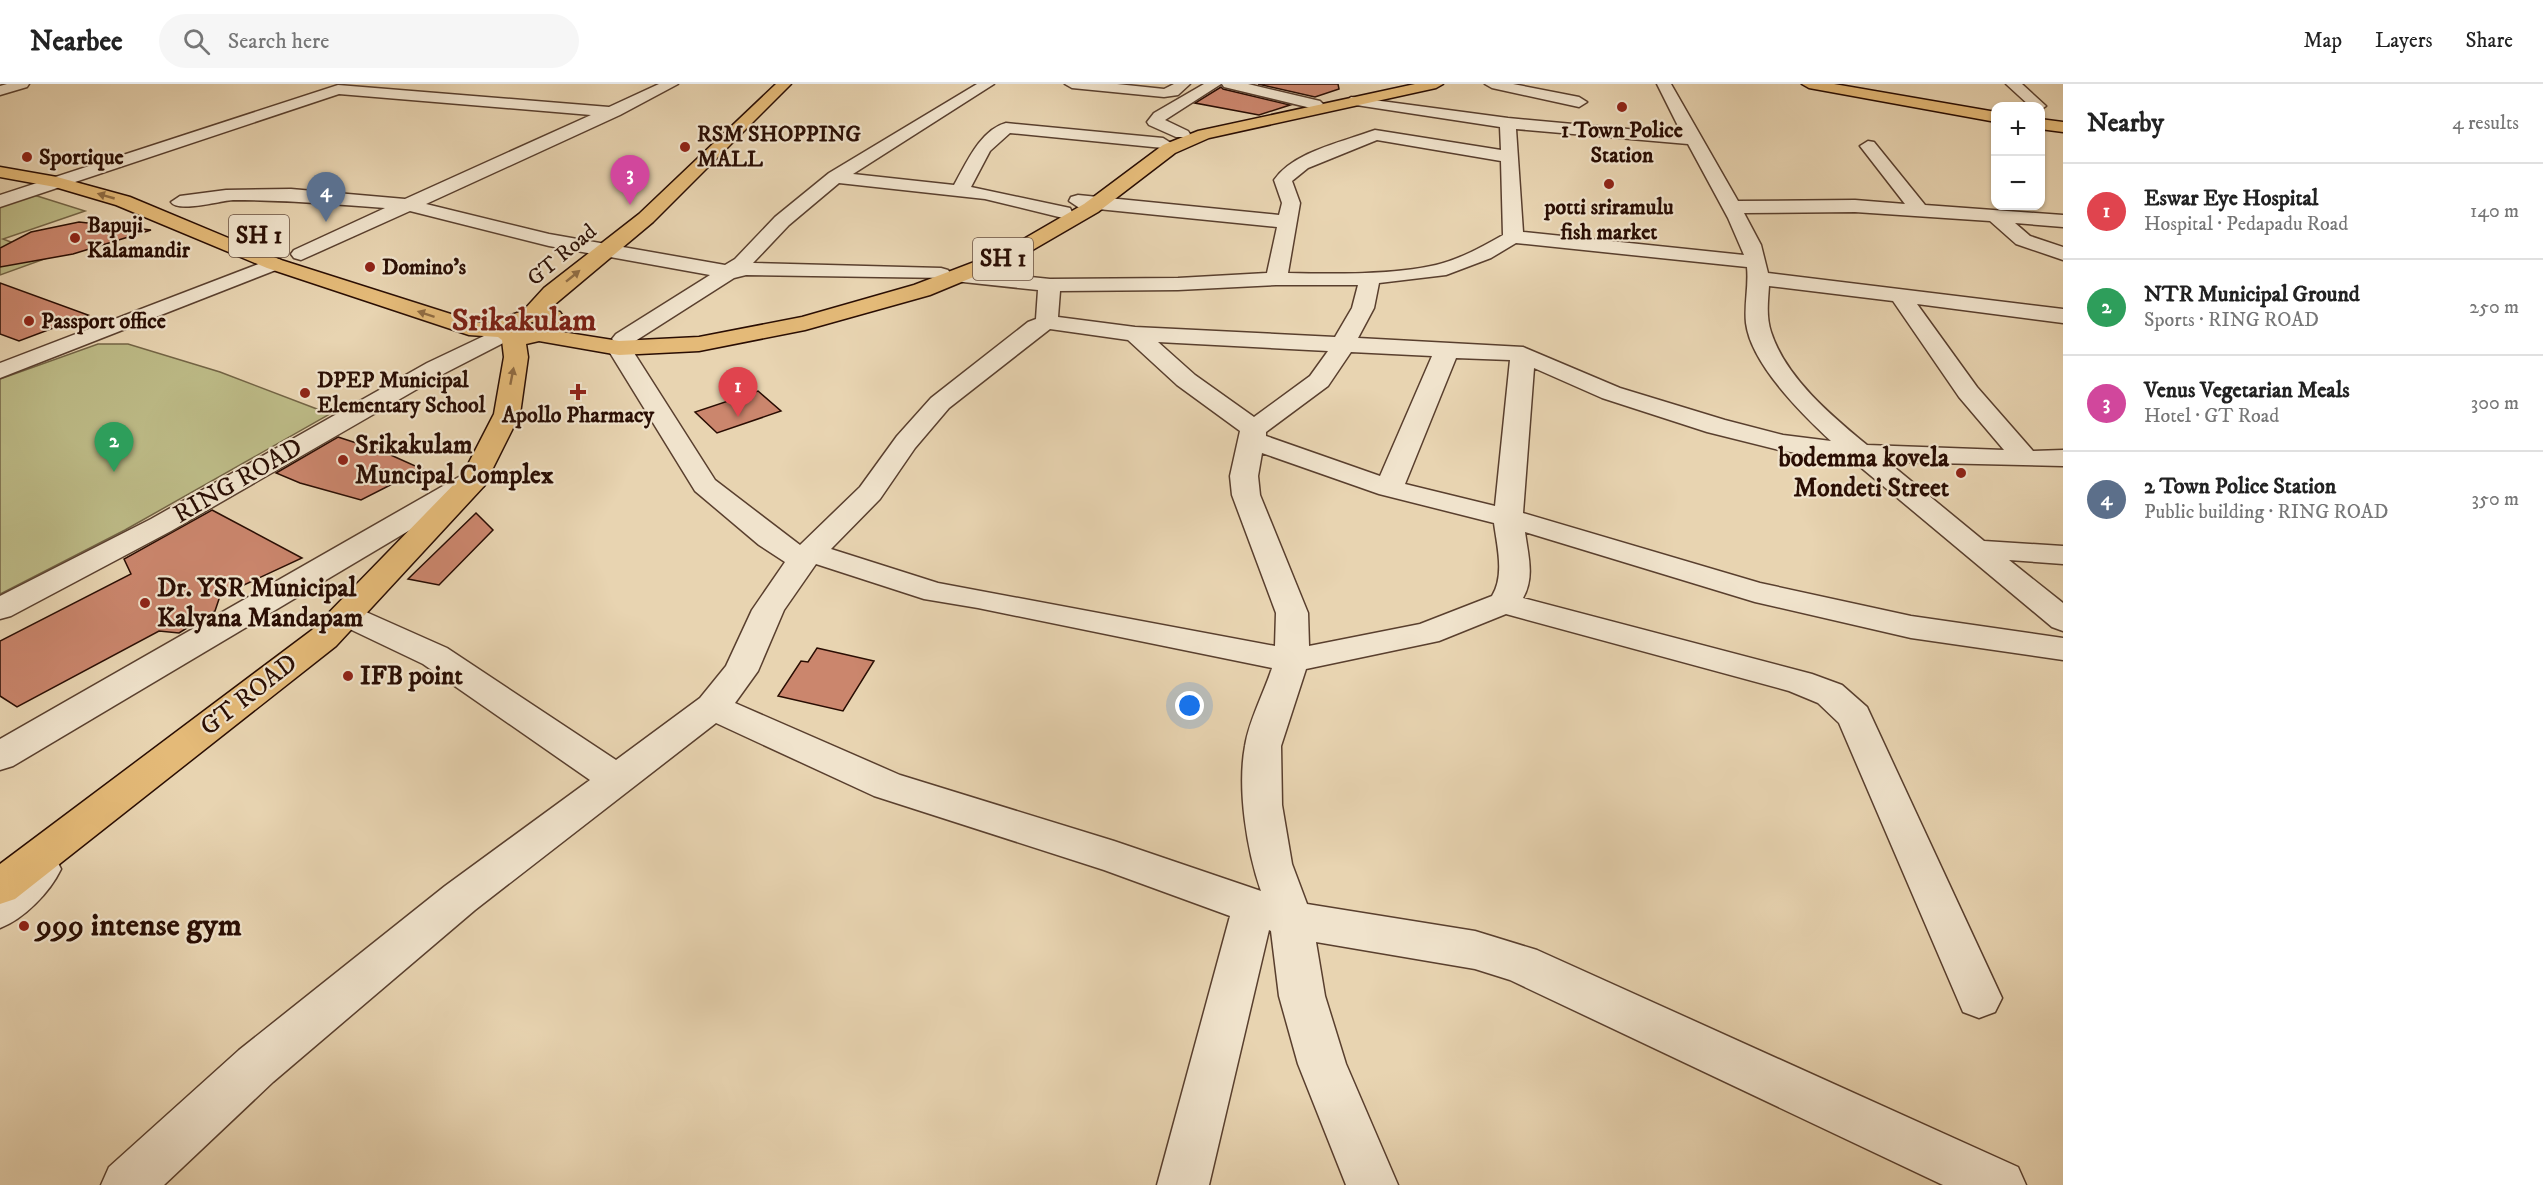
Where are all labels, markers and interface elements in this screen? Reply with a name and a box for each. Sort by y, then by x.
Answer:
search box [159,14,579,68]
text: Nearbee [30,24,123,59]
icon: search [180,25,213,58]
text: Search here [228,28,329,55]
text: Map [2303,28,2342,54]
text: Layers [2375,28,2433,54]
text: Share [2466,28,2513,54]
marker: 1 Town Police Station [1615,100,1629,114]
map controls [1991,102,2045,210]
button: + [1991,102,2045,156]
text: Nearby [2087,107,2164,140]
text: 4 results [2452,111,2519,136]
place label: 1 Town Police Station [1561,117,1683,169]
place label: RSM SHOPPING MALL [697,121,862,173]
marker: RSM SHOPPING MALL [678,140,692,154]
place label: Sportique [39,144,124,171]
marker: Sportique [20,150,34,164]
pin: 3 [610,156,650,205]
button: − [1991,156,2045,210]
pin: 4 [306,172,346,222]
marker: potti sriramulu fish market [1602,177,1616,191]
text: Eswar Eye Hospital [2144,185,2318,212]
one-way arrow [96,191,114,200]
place label: potti sriramulu fish market [1543,194,1674,246]
text: 1 [2103,199,2110,224]
text: 140 m [2470,199,2519,224]
place label: Bapuji Kalamandir [87,212,191,264]
text: Hospital · Pedapadu Road [2144,212,2348,237]
road number: SH 1 [229,215,289,257]
street label: GT Road [522,218,602,292]
marker: Bapuji Kalamandir [68,231,82,245]
road number: SH 1 [973,238,1033,280]
place label: Domino's [382,254,467,281]
marker: Domino's [363,260,377,274]
one-way arrow [565,271,580,283]
text: NTR Municipal Ground [2144,281,2360,308]
text: 2 [2102,295,2111,320]
text: 250 m [2469,295,2519,320]
district label: Srikakulam [452,301,596,341]
place label: Passport office [41,308,166,335]
one-way arrow [417,308,435,318]
text: Sports · RING ROAD [2144,308,2319,333]
marker: Passport office [22,314,36,328]
one-way arrow [508,366,517,385]
place label: DPEP Municipal Elementary School [317,367,486,419]
pin: 1 [718,368,758,417]
text: Venus Vegetarian Meals [2144,377,2350,404]
marker: Apollo Pharmacy [571,385,585,399]
marker: DPEP Municipal Elementary School [298,386,312,400]
text: 3 [2103,391,2110,416]
text: 300 m [2471,391,2519,416]
place label: Apollo Pharmacy [501,402,654,429]
text: Hotel · GT Road [2144,404,2279,429]
pin: 2 [94,422,134,472]
place label: Srikakulam Muncipal Complex [355,429,554,492]
street label: RING ROAD [167,431,309,531]
place label: bodemma kovela Mondeti Street [1777,442,1950,505]
marker: Srikakulam Muncipal Complex [336,453,350,467]
marker: bodemma kovela Mondeti Street [1954,466,1968,480]
text: 2 Town Police Station [2144,473,2336,500]
text: 4 [2101,487,2112,512]
text: 350 m [2472,487,2519,512]
text: Public building · RING ROAD [2144,500,2388,525]
place label: Dr. YSR Municipal Kalyana Mandapam [157,572,364,635]
marker: Dr. YSR Municipal Kalyana Mandapam [138,596,152,610]
street label: GT ROAD [194,647,304,743]
place label: IFB point [360,660,464,693]
marker: IFB point [341,669,355,683]
your location [1175,691,1204,720]
place label: 999 intense gym [34,906,242,946]
marker: 999 intense gym [17,919,31,933]

